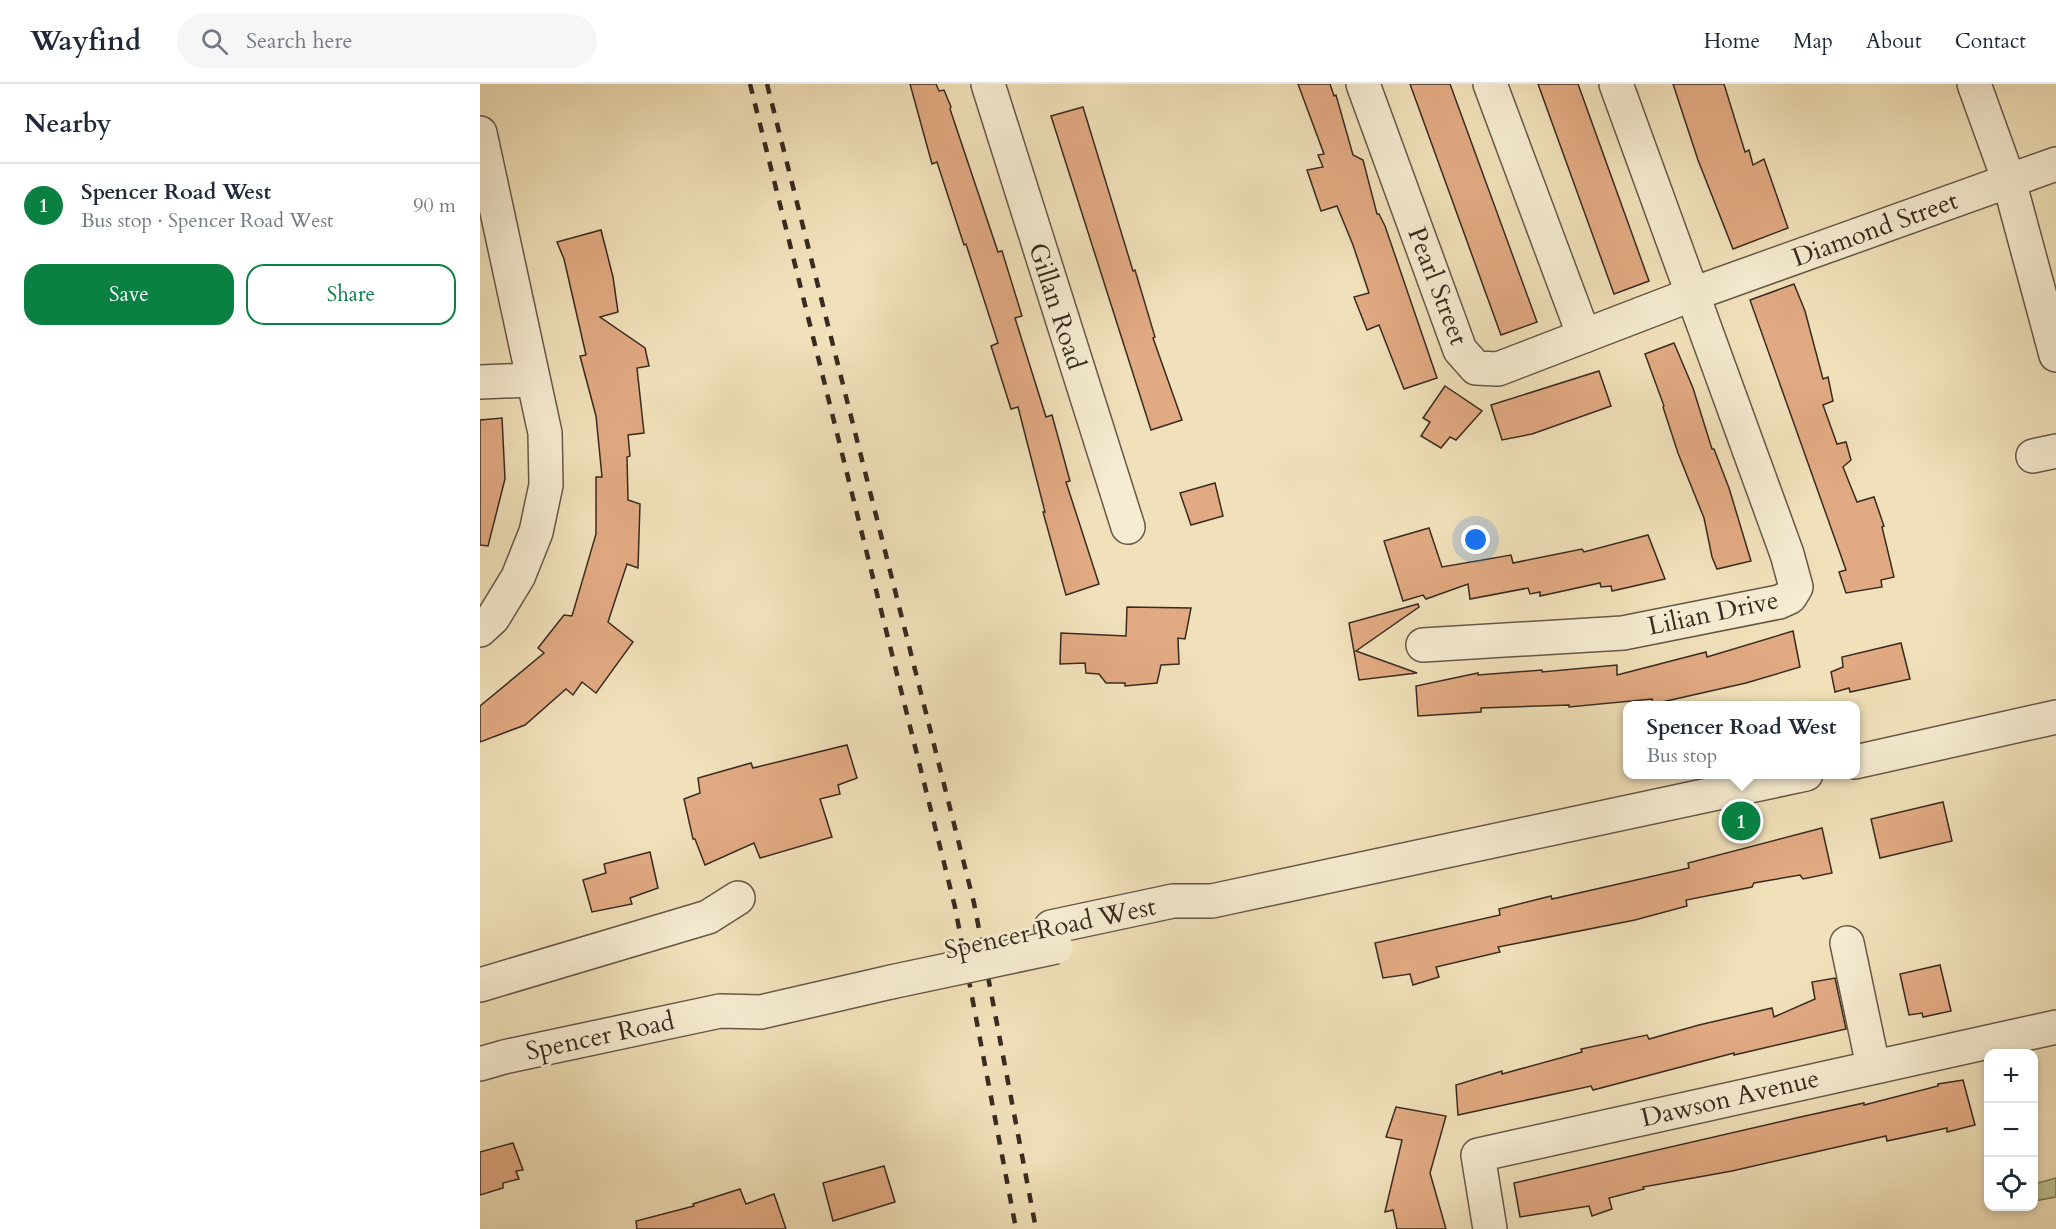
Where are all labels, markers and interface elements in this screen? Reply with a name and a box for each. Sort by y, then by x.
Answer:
search box [177,14,597,68]
text: Wayfind [30,22,141,60]
icon: search [198,25,231,58]
text: Search here [246,26,353,56]
text: Home [1704,27,1760,56]
text: Map [1793,27,1833,56]
text: About [1866,27,1922,56]
text: Contact [1955,27,2026,56]
text: Nearby [24,106,112,141]
text: Spencer Road West [81,177,271,207]
street label: Diamond Street [1787,183,1963,275]
text: 1 [38,192,49,219]
text: 90 m [413,192,456,219]
text: Bus stop · Spencer Road West [81,207,333,234]
street label: Pearl Street [1399,222,1477,350]
street label: Gillan Road [1020,238,1094,374]
button: Save [24,264,234,325]
button: Share [246,264,456,325]
your location [1461,525,1490,554]
street label: Lilian Drive [1644,582,1782,644]
popup [1623,701,1860,779]
text: Spencer Road West [1646,712,1837,742]
text: Bus stop [1646,742,1718,769]
pin: 1 [1722,798,1760,844]
street label: Spencer Road West [941,889,1159,967]
street label: Spencer Road [523,1003,678,1069]
map controls [1984,1049,2038,1211]
button: + [1984,1049,2038,1103]
street label: Dawson Avenue [1637,1060,1823,1136]
button: − [1984,1103,2038,1157]
button: locate [1984,1157,2038,1211]

